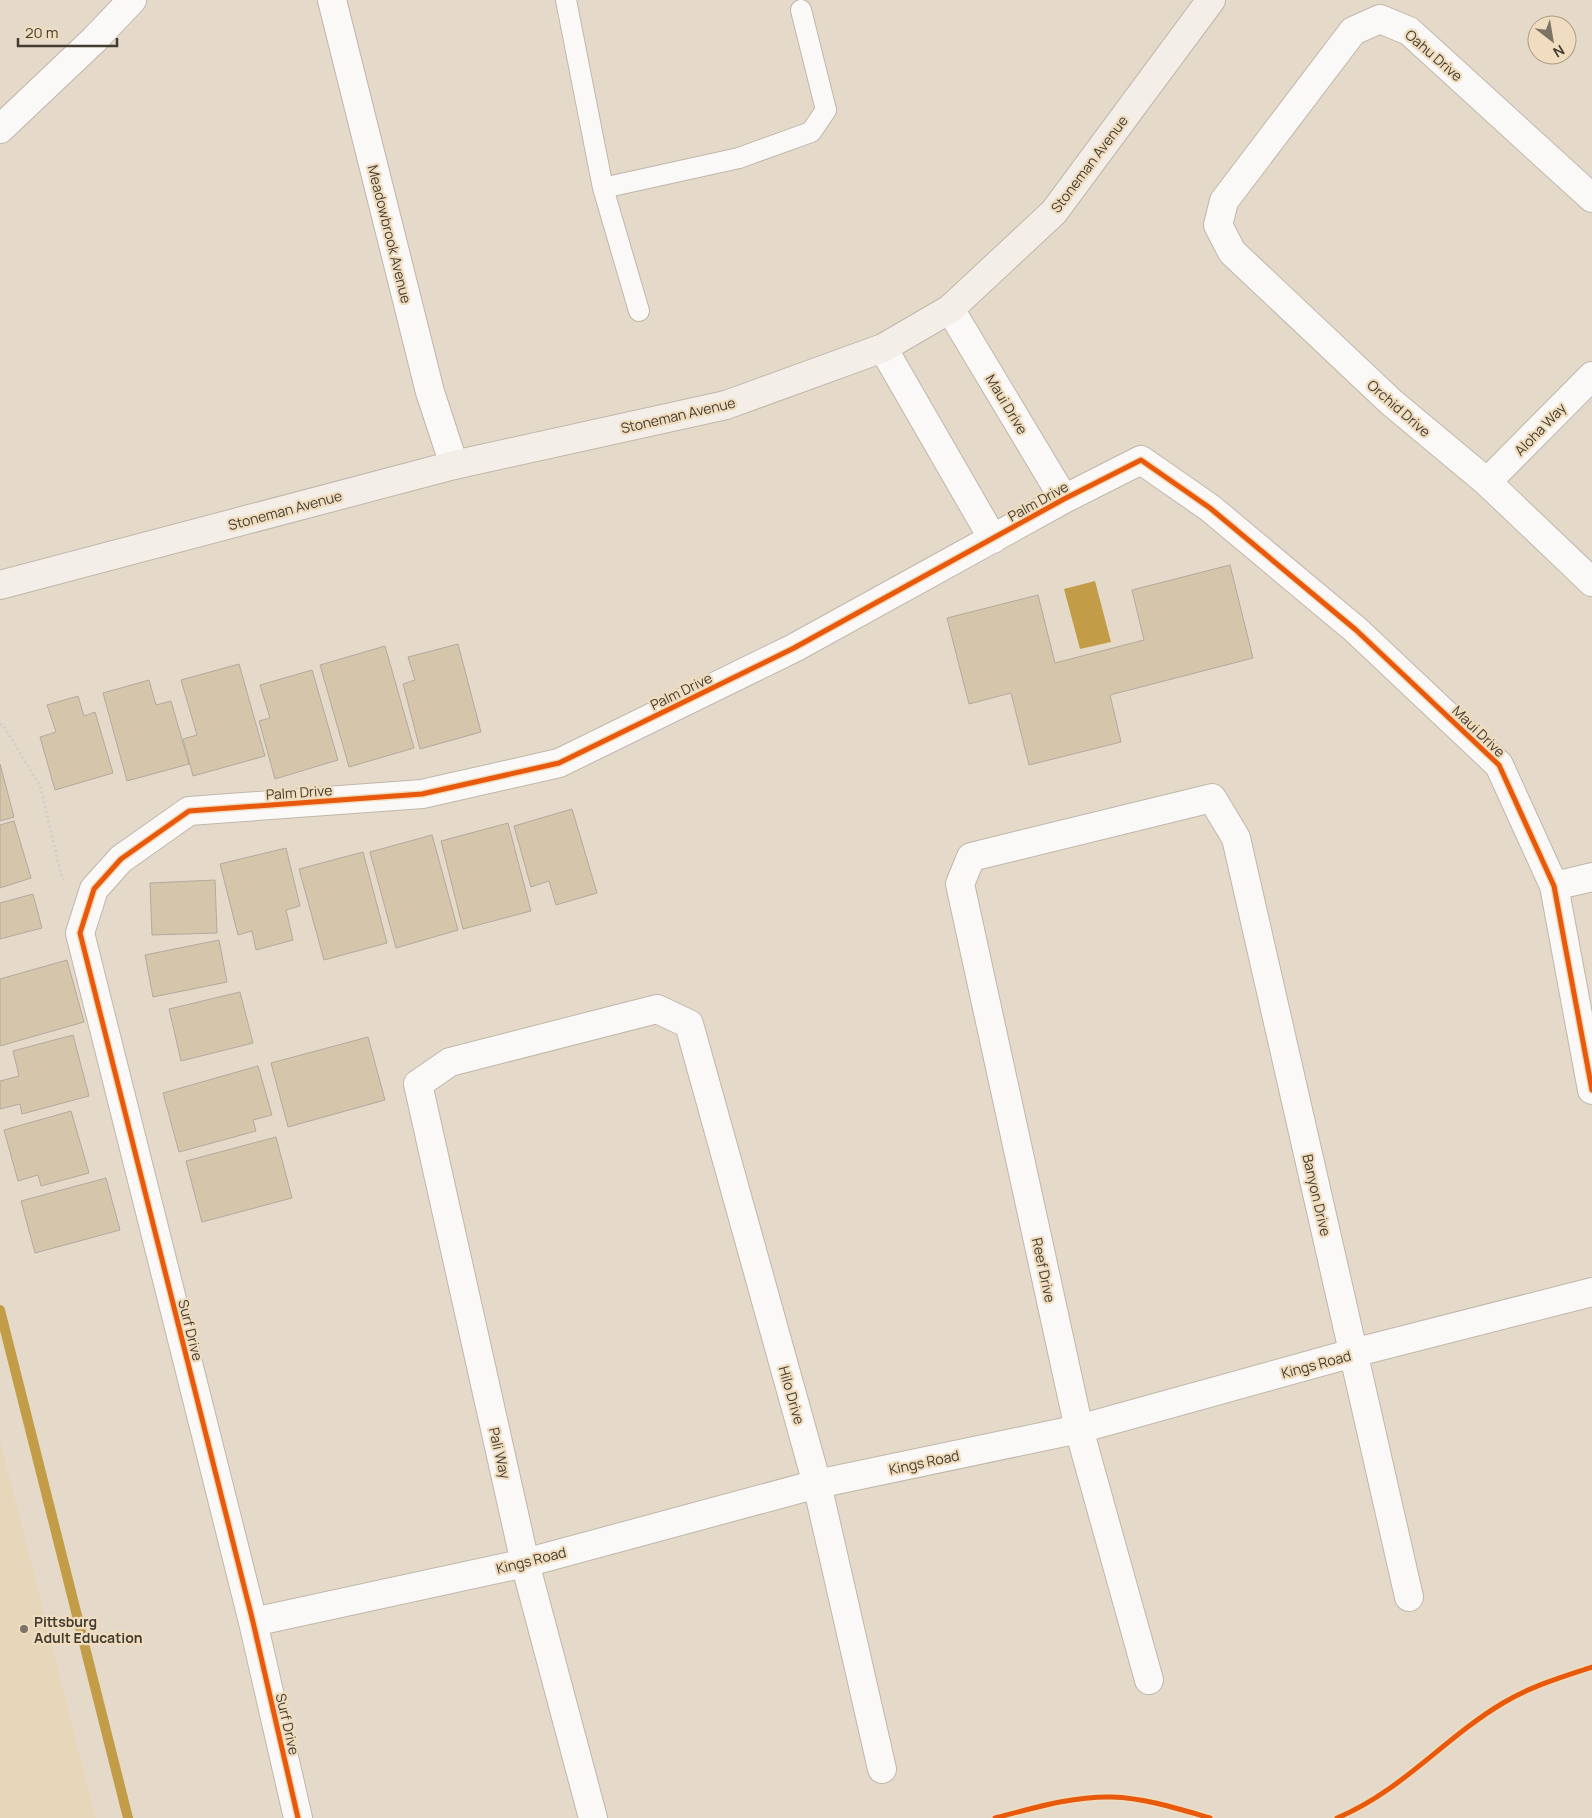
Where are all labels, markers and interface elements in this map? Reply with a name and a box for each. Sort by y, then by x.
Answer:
scale bar [18,15,116,47]
north arrow [1527,15,1577,65]
text: 20 m [25,22,58,43]
street label: Oahu Drive [1401,25,1467,85]
text: N [1550,41,1568,62]
street label: Stoneman Avenue [1046,111,1132,217]
street label: Meadowbrook Avenue [364,163,416,305]
street label: Maui Drive [982,371,1032,437]
street label: Orchid Drive [1363,375,1435,441]
street label: Stoneman Avenue [619,393,737,437]
street label: Aloha Way [1510,398,1570,460]
street label: Palm Drive [1004,477,1072,525]
street label: Stoneman Avenue [226,486,344,534]
street label: Palm Drive [647,668,715,714]
street label: Maui Drive [1448,701,1510,761]
street label: Palm Drive [265,780,333,804]
street label: Banyon Drive [1298,1152,1336,1238]
street label: Reef Drive [1028,1236,1060,1304]
street label: Surf Drive [174,1297,208,1363]
street label: Kings Road [1279,1346,1353,1382]
street label: Hilo Drive [775,1364,809,1426]
street label: Pali Way [485,1425,515,1481]
street label: Kings Road [887,1445,961,1479]
street label: Kings Road [494,1542,568,1578]
place label: Pittsburg Adult Education [34,1612,143,1647]
marker: Pittsburg Adult Education [18,1623,30,1635]
street label: Surf Drive [272,1691,304,1757]

